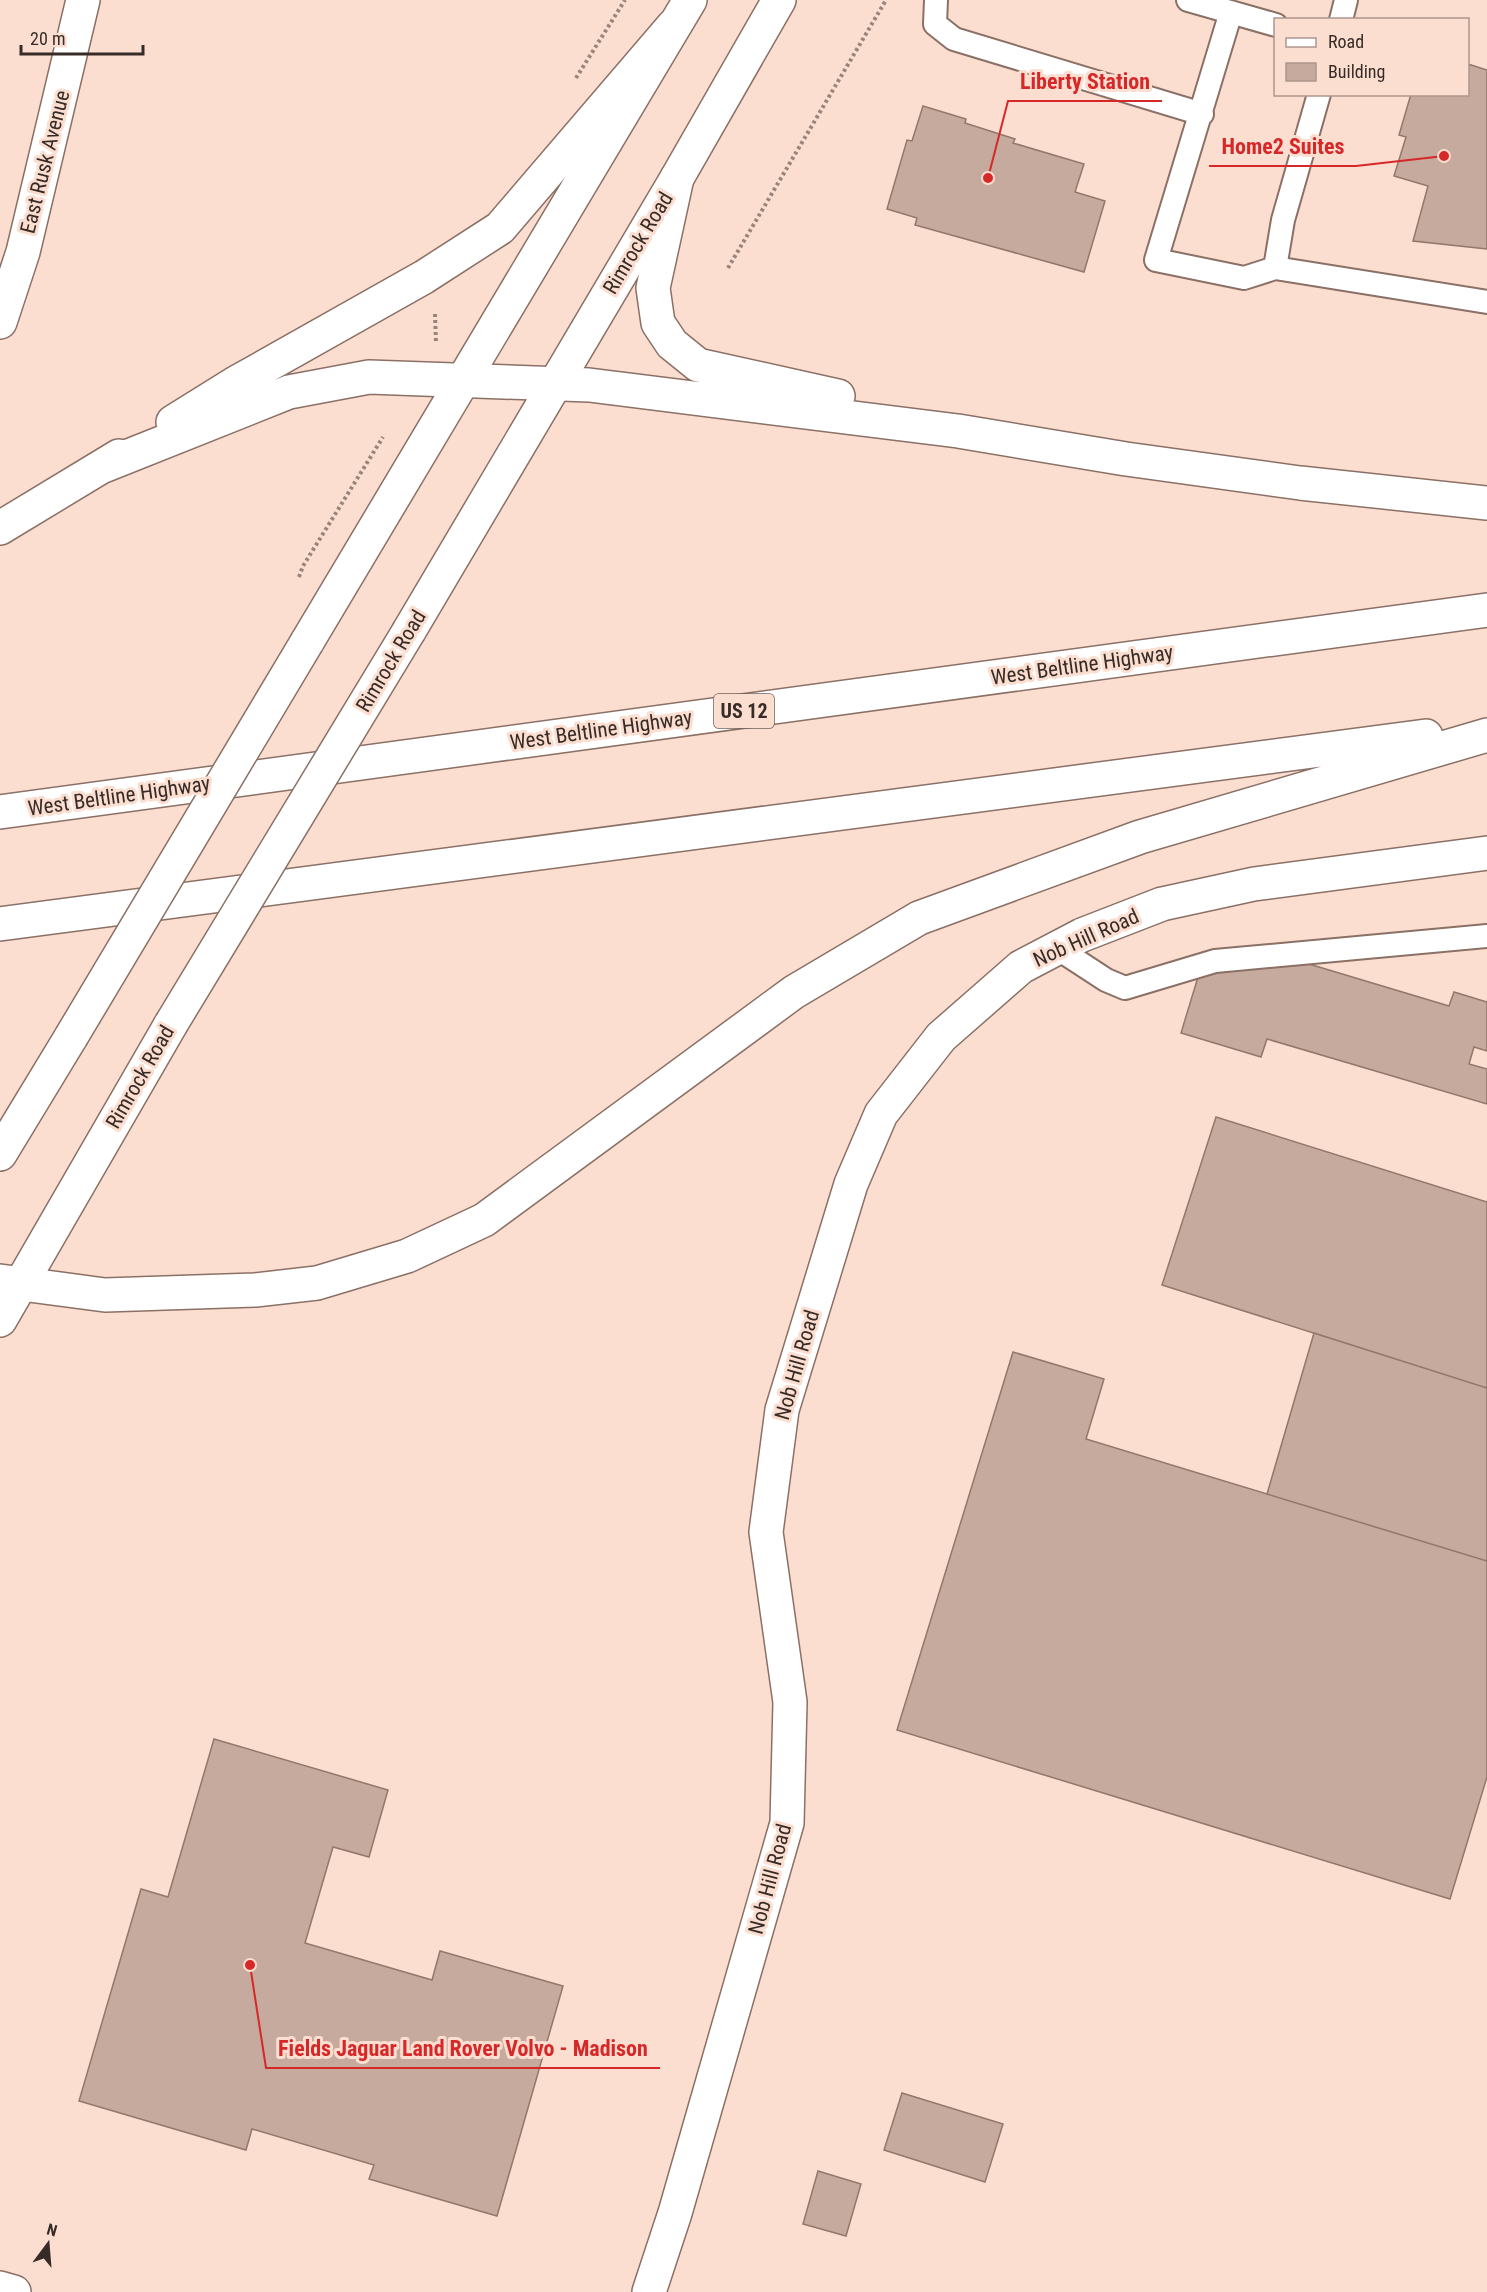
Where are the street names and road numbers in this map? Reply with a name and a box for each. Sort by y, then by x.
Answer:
street label: East Rusk Avenue [16,88,74,236]
street label: Rimrock Road [598,188,678,298]
street label: Rimrock Road [351,606,431,716]
street label: West Beltline Highway [989,640,1175,690]
road number: US 12 [714,694,774,728]
street label: West Beltline Highway [508,705,694,755]
street label: West Beltline Highway [26,771,212,821]
street label: Nob Hill Road [1029,904,1143,972]
street label: Rimrock Road [101,1021,179,1133]
street label: Nob Hill Road [770,1307,824,1423]
street label: Nob Hill Road [744,1821,796,1937]

